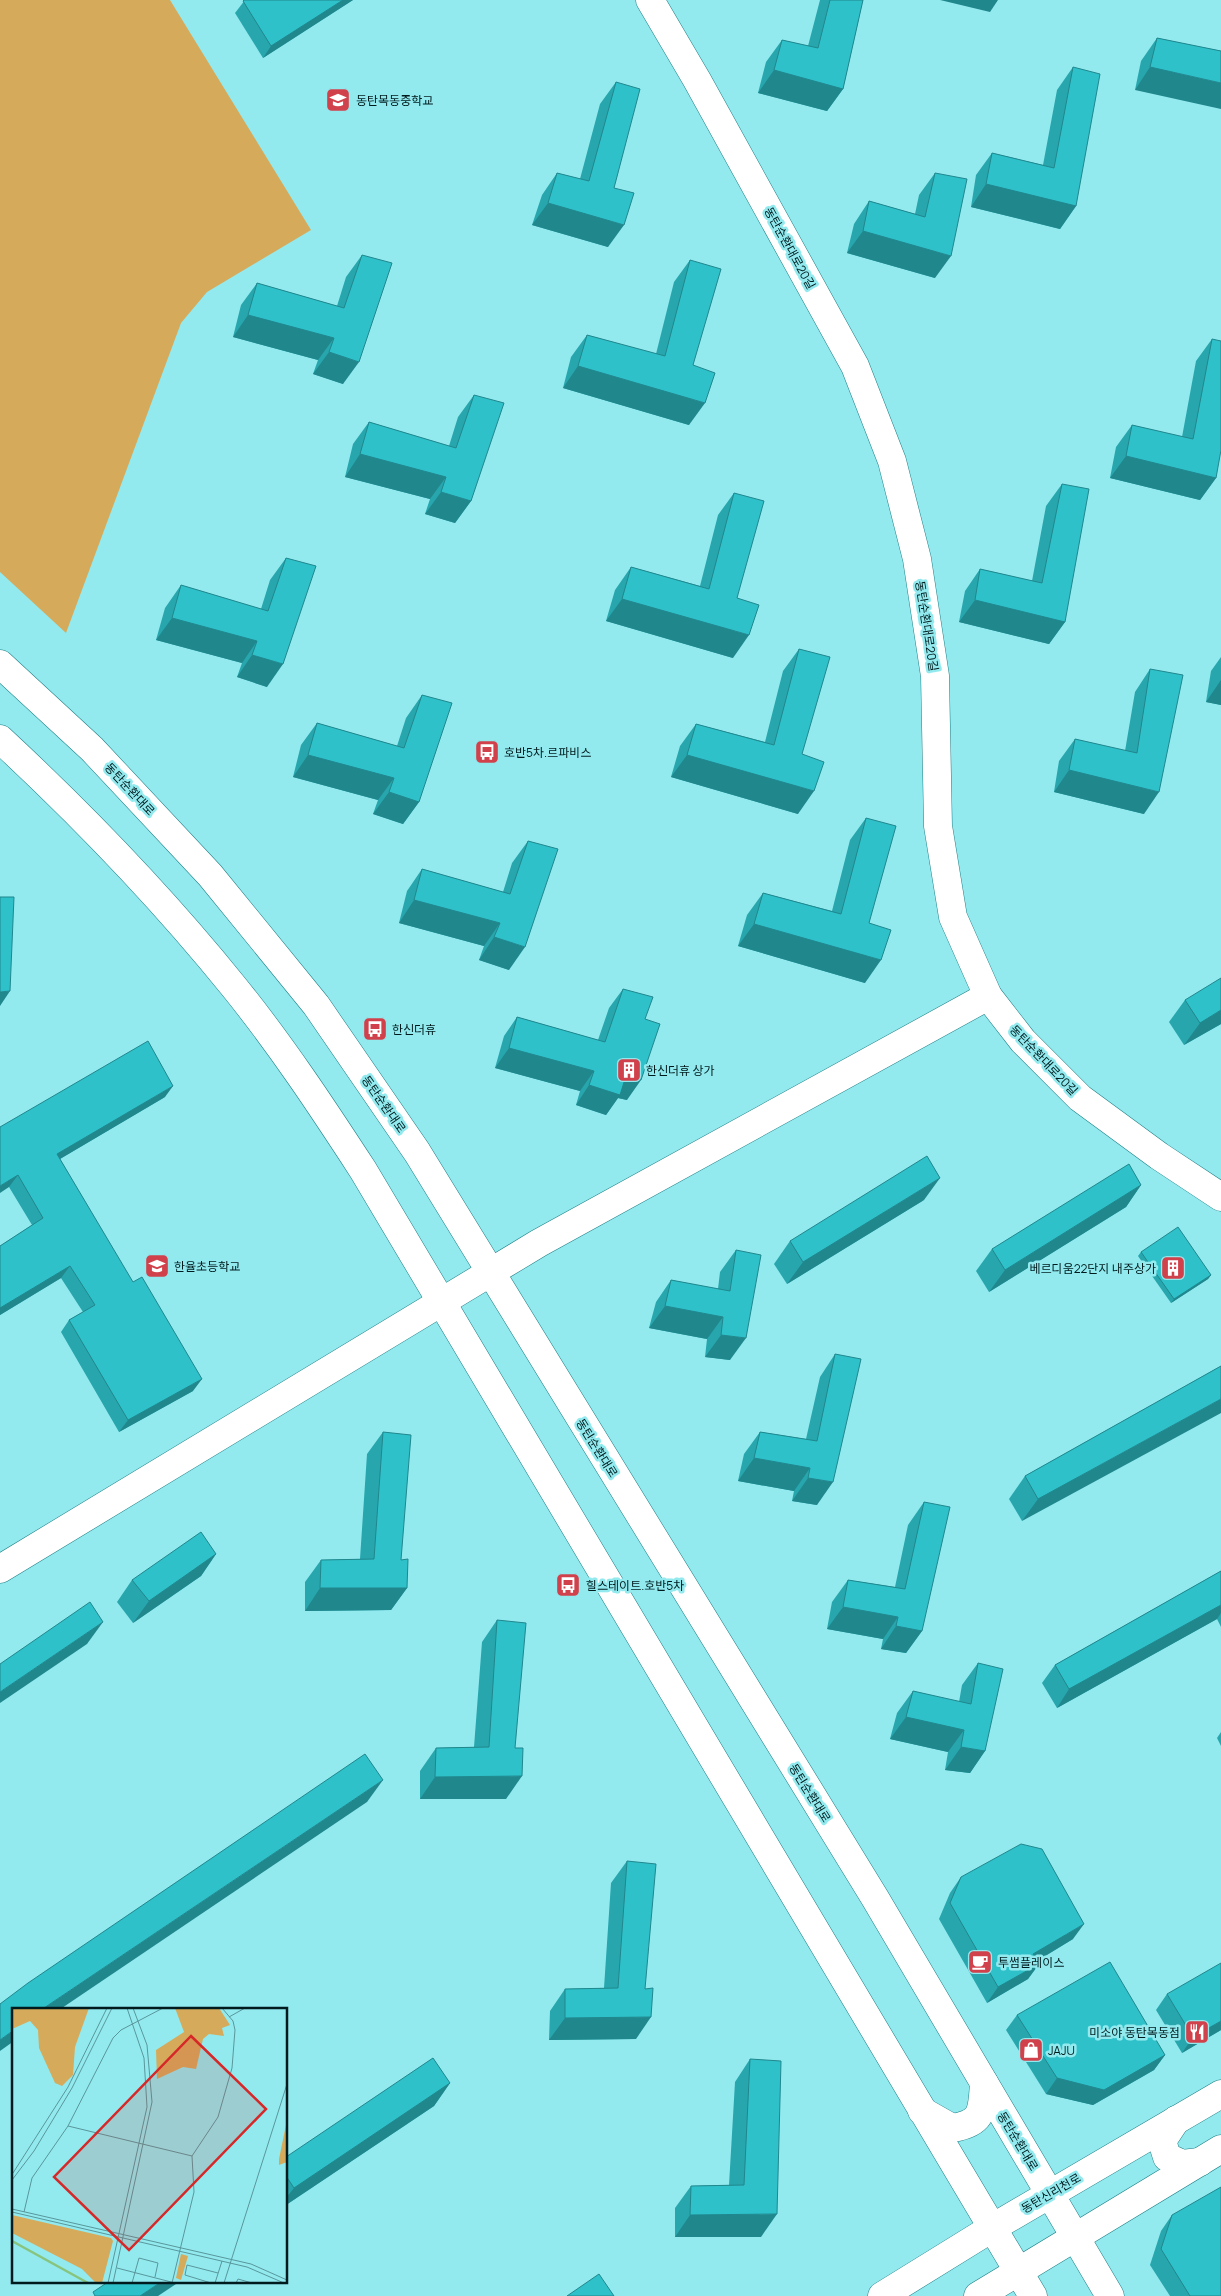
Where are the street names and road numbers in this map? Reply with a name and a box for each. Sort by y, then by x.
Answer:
street label: 동탄순환대로20길 [760,204,820,292]
street label: 동탄순환대로20길 [911,580,943,672]
street label: 동탄순환대로 [101,759,159,819]
street label: 동탄순환대로20길 [1006,1021,1082,1099]
street label: 동탄순환대로 [358,1072,410,1136]
street label: 동탄순환대로 [572,1415,622,1481]
street label: 동탄순환대로 [785,1760,835,1826]
street label: 동탄순환대로 [994,2108,1042,2174]
street label: 동탄신리천로 [1018,2169,1084,2217]

